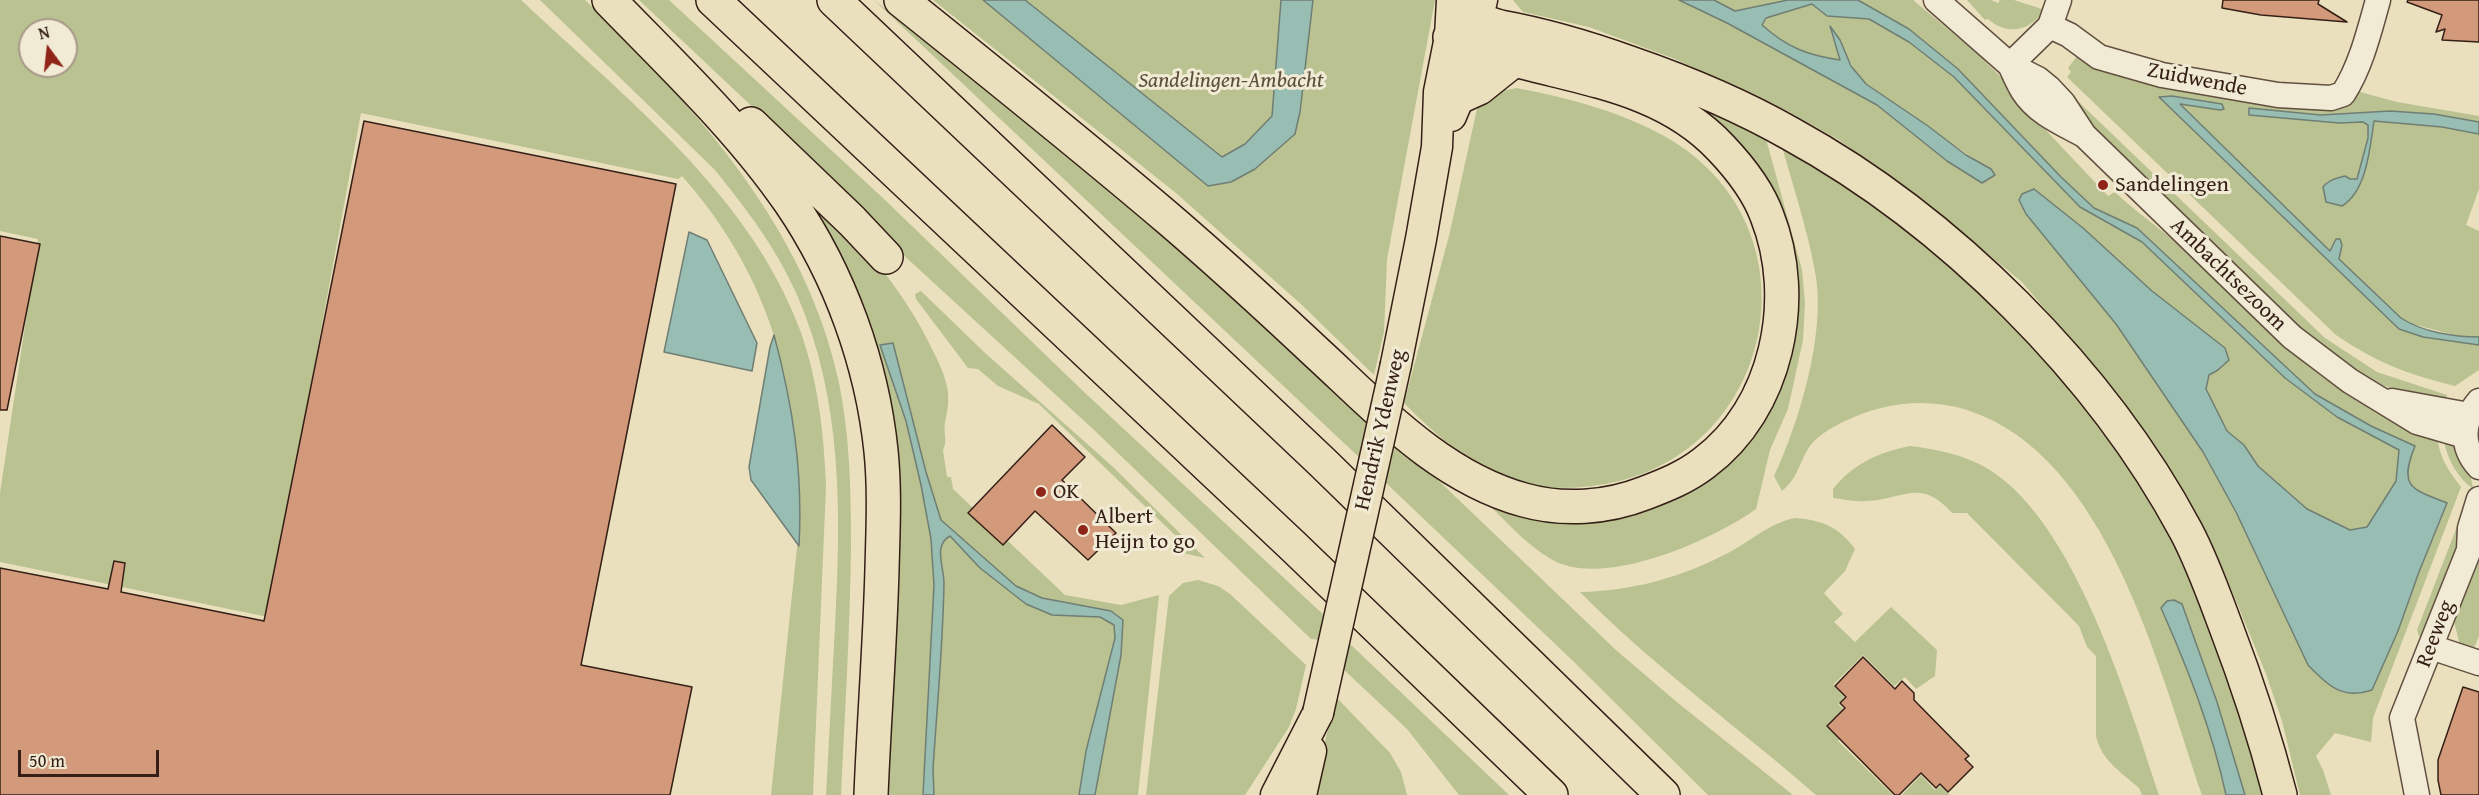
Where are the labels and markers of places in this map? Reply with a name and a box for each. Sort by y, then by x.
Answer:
place label: Sandelingen [2115,172,2229,198]
marker: Sandelingen [2096,178,2110,192]
place label: OK [1053,479,1079,505]
marker: OK [1034,485,1048,499]
place label: Albert Heijn to go [1095,504,1195,556]
marker: Albert Heijn to go [1076,523,1090,537]

